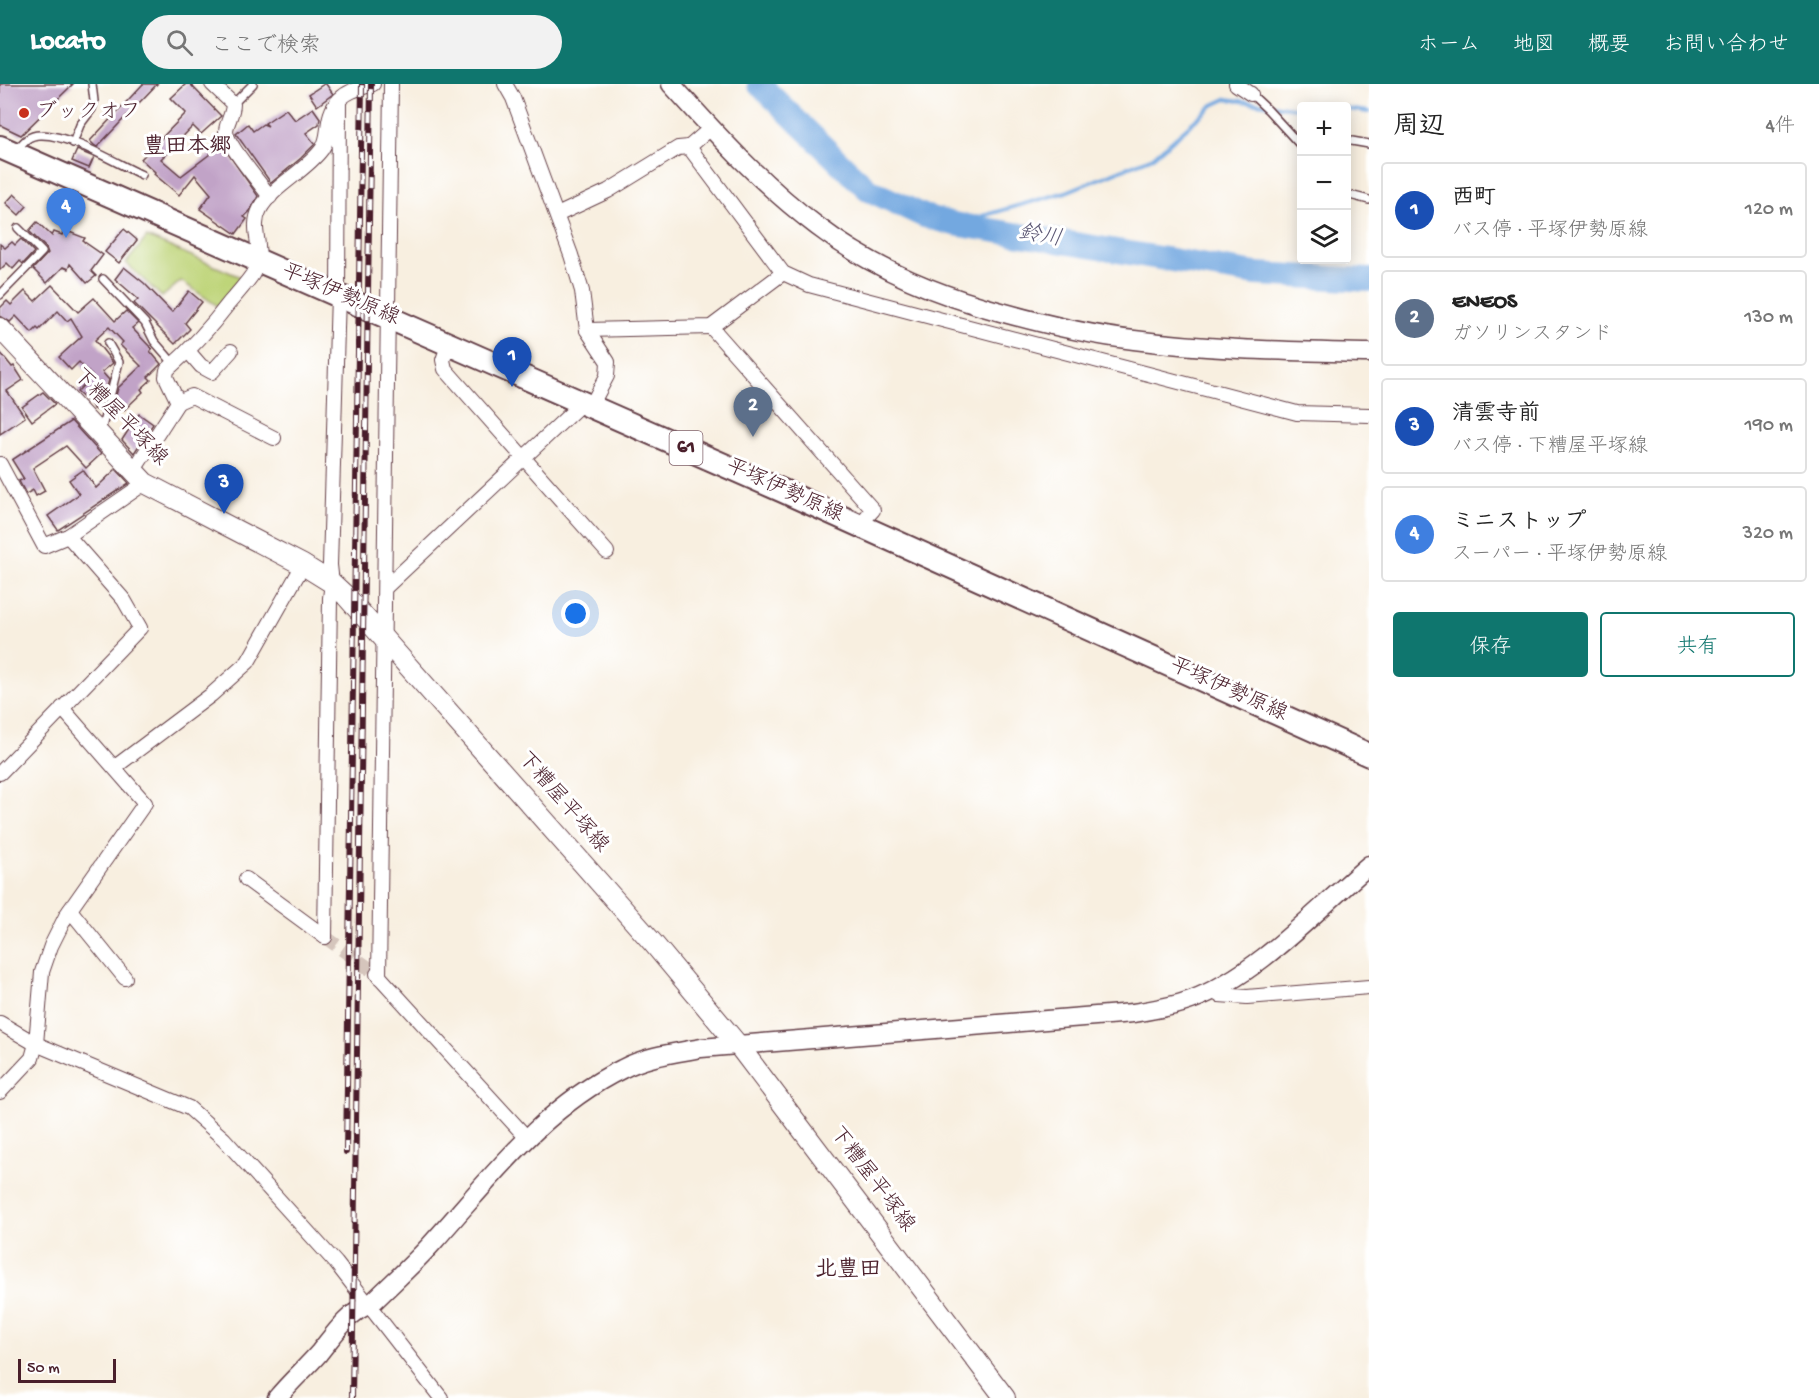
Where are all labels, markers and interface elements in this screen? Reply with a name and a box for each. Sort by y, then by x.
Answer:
search box [142,15,562,69]
text: Locato [30,26,106,59]
icon: search [163,26,196,59]
text: ここで検索 [211,34,321,60]
text: ホーム [1418,34,1480,59]
text: 地図 [1513,34,1555,59]
text: 概要 [1588,34,1630,59]
text: お問い合わせ [1663,34,1789,59]
place label: ブックオフ [36,100,141,126]
map controls [1297,102,1351,264]
button: + [1297,102,1351,156]
marker: ブックオフ [17,106,31,120]
text: 周辺 [1393,113,1445,144]
text: 4件 [1766,116,1795,139]
district label: 豊田本郷 [143,134,231,161]
button: − [1297,156,1351,210]
text: 西町 [1452,186,1496,212]
pin: 4 [46,188,86,238]
text: 1 [1410,199,1419,222]
text: 120 m [1745,199,1793,222]
button: layers [1297,210,1351,264]
water label: 鈴川 [1016,219,1064,254]
text: バス停 · 平塚伊勢原線 [1452,220,1648,243]
street label: 平塚伊勢原線 [277,258,404,332]
text: ENEOS [1452,290,1517,316]
text: 2 [1410,307,1419,330]
text: 130 m [1744,307,1793,330]
text: ガソリンスタンド [1452,324,1612,347]
pin: 1 [492,338,532,387]
street label: 下糟屋平塚線 [66,363,172,472]
pin: 2 [734,388,772,437]
text: 清雲寺前 [1452,402,1540,428]
text: 3 [1409,415,1420,438]
text: 190 m [1745,415,1793,438]
road number: 61 [670,431,702,465]
text: バス停 · 下糟屋平塚線 [1452,436,1648,459]
street label: 平塚伊勢原線 [721,453,847,529]
pin: 3 [204,464,244,514]
text: ミニストップ [1452,510,1586,536]
text: 4 [1410,523,1419,546]
text: 320 m [1743,523,1793,546]
text: スーパー · 平塚伊勢原線 [1452,544,1667,567]
your location [561,599,590,628]
button: 保存 [1393,612,1588,677]
button: 共有 [1600,612,1795,677]
street label: 平塚伊勢原線 [1165,652,1291,728]
street label: 下糟屋平塚線 [511,747,614,859]
street label: 下糟屋平塚線 [823,1122,920,1238]
district label: 北豊田 [815,1257,881,1284]
scale bar [18,1356,116,1384]
text: 50 m [27,1360,60,1379]

